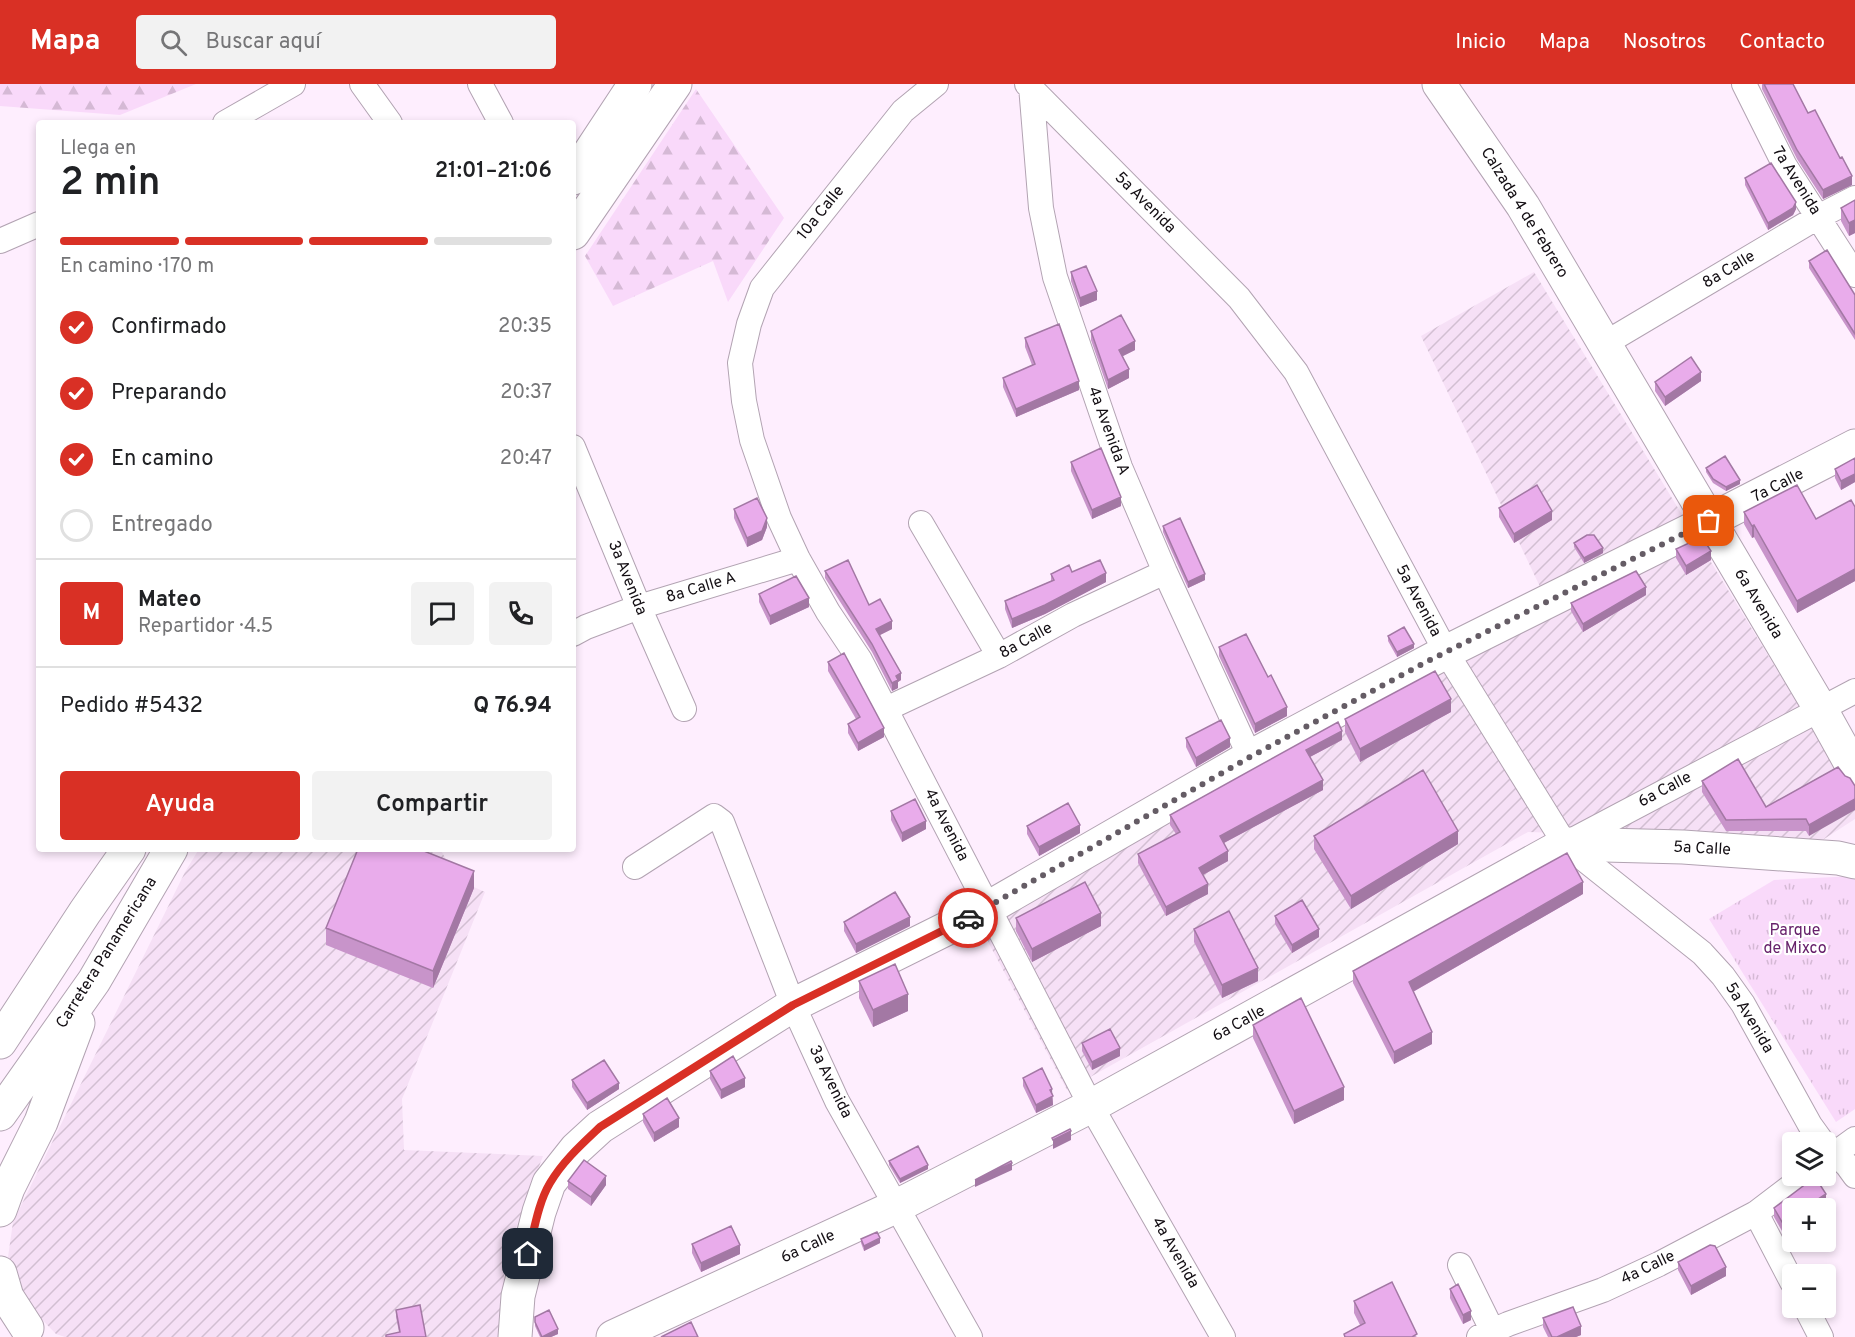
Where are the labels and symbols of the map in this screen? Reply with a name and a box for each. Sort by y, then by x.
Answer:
street label: 7a Avenida [1767,143,1825,219]
street label: Calzada 4 de Febrero [1476,144,1572,282]
street label: 5a Avenida [1110,168,1180,238]
street label: 10a Calle [793,182,849,244]
street label: 8a Calle [1699,247,1759,293]
street label: 4a Avenida A [1083,384,1133,478]
street label: 7a Calle [1749,464,1807,508]
pin [1683,495,1734,546]
street label: 3a Avenida [603,538,651,618]
street label: 5a Avenida [1391,561,1445,641]
street label: 6a Avenida [1729,565,1787,643]
street label: 8a Calle A [664,568,738,608]
street label: 8a Calle [996,618,1056,664]
street label: 6a Calle [1635,768,1695,812]
street label: 4a Avenida [919,785,973,865]
street label: 5a Calle [1673,837,1731,861]
street label: Carretera Panamericana [52,874,162,1032]
courier [938,888,998,948]
park label: Parque de Mixco [1763,921,1827,959]
street label: 5a Avenida [1720,979,1778,1057]
street label: 6a Calle [1209,1001,1269,1047]
street label: 3a Avenida [804,1042,856,1122]
street label: 4a Avenida [1147,1214,1203,1292]
street label: 6a Calle [778,1226,838,1268]
pin [502,1228,553,1279]
street label: 4a Calle [1618,1246,1678,1290]

